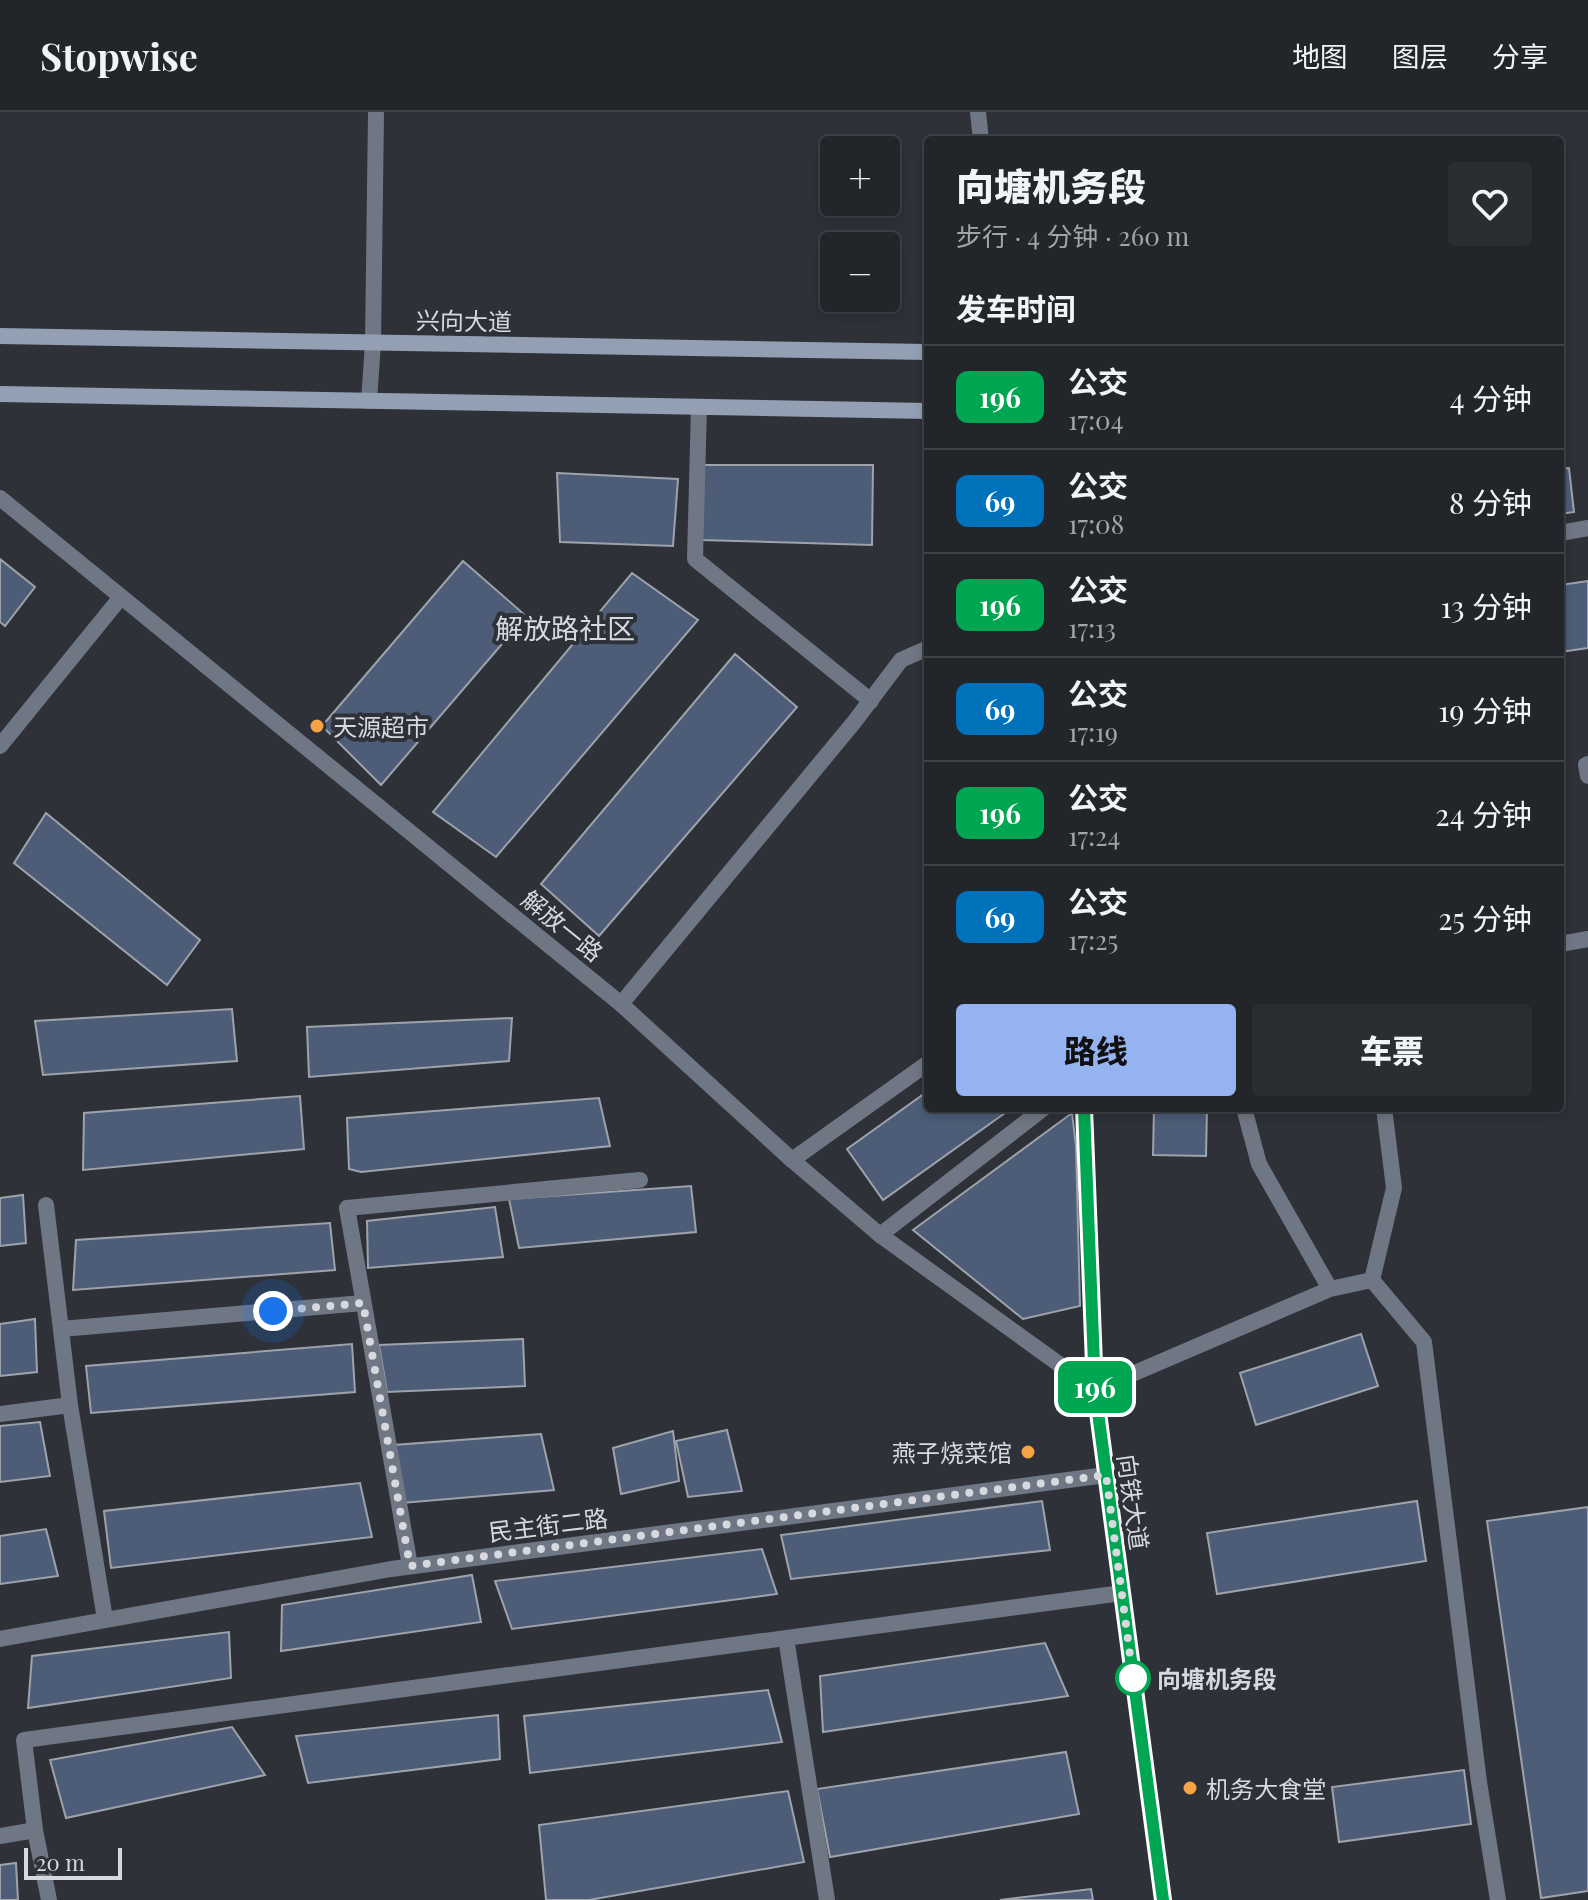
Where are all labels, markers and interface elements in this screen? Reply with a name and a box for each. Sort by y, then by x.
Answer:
text: Stopwise [40,30,198,81]
text: 地图 [1292,37,1348,74]
text: 图层 [1392,37,1448,74]
text: 分享 [1492,37,1548,74]
map controls [820,136,900,312]
button: + [820,136,900,216]
text: 向塘机务段 [956,160,1146,211]
button: heart [1448,162,1532,246]
text: 步行 · 4 分钟 · 260 m [956,218,1189,253]
button: − [820,232,900,312]
text: 发车时间 [956,288,1076,328]
street label: 兴向大道 [416,303,512,337]
text: 公交 [1068,361,1128,401]
text: 196 [979,378,1021,415]
text: 4 分钟 [1450,378,1532,418]
text: 17:04 [1068,402,1124,437]
text: 公交 [1068,465,1128,505]
text: 69 [984,482,1016,519]
text: 8 分钟 [1449,482,1532,522]
text: 17:08 [1068,506,1124,541]
text: 公交 [1068,569,1128,609]
text: 196 [979,586,1021,623]
text: 13 分钟 [1440,586,1532,626]
district label: 解放路社区 [495,609,635,646]
text: 17:13 [1068,610,1116,645]
text: 公交 [1068,673,1128,713]
text: 69 [984,690,1016,727]
text: 19 分钟 [1438,690,1532,730]
place label: 天源超市 [333,710,429,742]
text: 17:19 [1068,714,1118,749]
marker: 天源超市 [308,717,326,735]
text: 公交 [1068,777,1128,817]
text: 196 [979,794,1021,831]
text: 24 分钟 [1435,794,1532,834]
text: 17:24 [1068,818,1120,853]
text: 公交 [1068,881,1128,921]
street label: 解放一路 [516,882,610,968]
text: 69 [984,898,1016,935]
text: 25 分钟 [1438,898,1532,938]
text: 17:25 [1068,922,1118,957]
button: 路线 [956,1004,1236,1096]
button: 车票 [1252,1004,1532,1096]
your location [253,1291,293,1331]
line badge: 196 [1049,1361,1141,1413]
text: 196 [1074,1368,1116,1405]
place label: 燕子烧菜馆 [892,1436,1012,1468]
marker: 燕子烧菜馆 [1019,1443,1037,1461]
street label: 向铁大道 [1111,1452,1157,1552]
street label: 民主街二路 [486,1501,610,1547]
marker: 向塘机务段 [1116,1661,1150,1695]
place label: 向塘机务段 [1157,1662,1277,1694]
place label: 机务大食堂 [1206,1772,1326,1804]
marker: 机务大食堂 [1181,1779,1199,1797]
scale bar [24,1844,122,1880]
text: 20 m [36,1847,85,1877]

